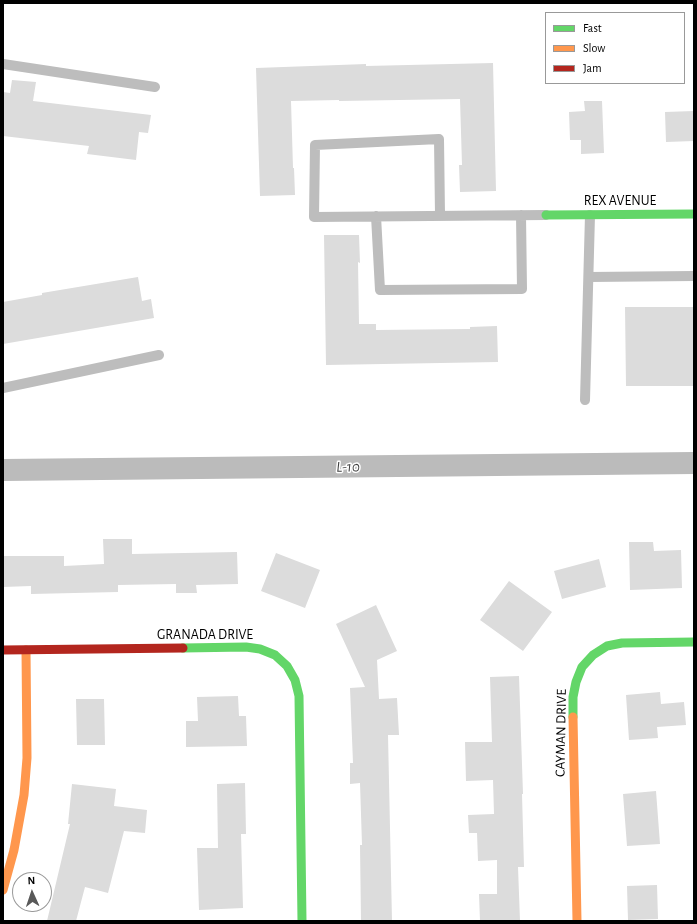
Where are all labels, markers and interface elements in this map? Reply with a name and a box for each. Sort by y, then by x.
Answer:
legend [545,12,685,84]
text: Fast [583,22,602,34]
text: Slow [583,42,605,54]
text: Jam [583,62,602,74]
street label: REX AVENUE [584,193,656,209]
water label: L-10 [336,458,360,476]
street label: GRANADA DRIVE [157,627,253,643]
street label: CAYMAN DRIVE [552,689,570,777]
north arrow [12,872,52,912]
text: N [27,875,36,886]

